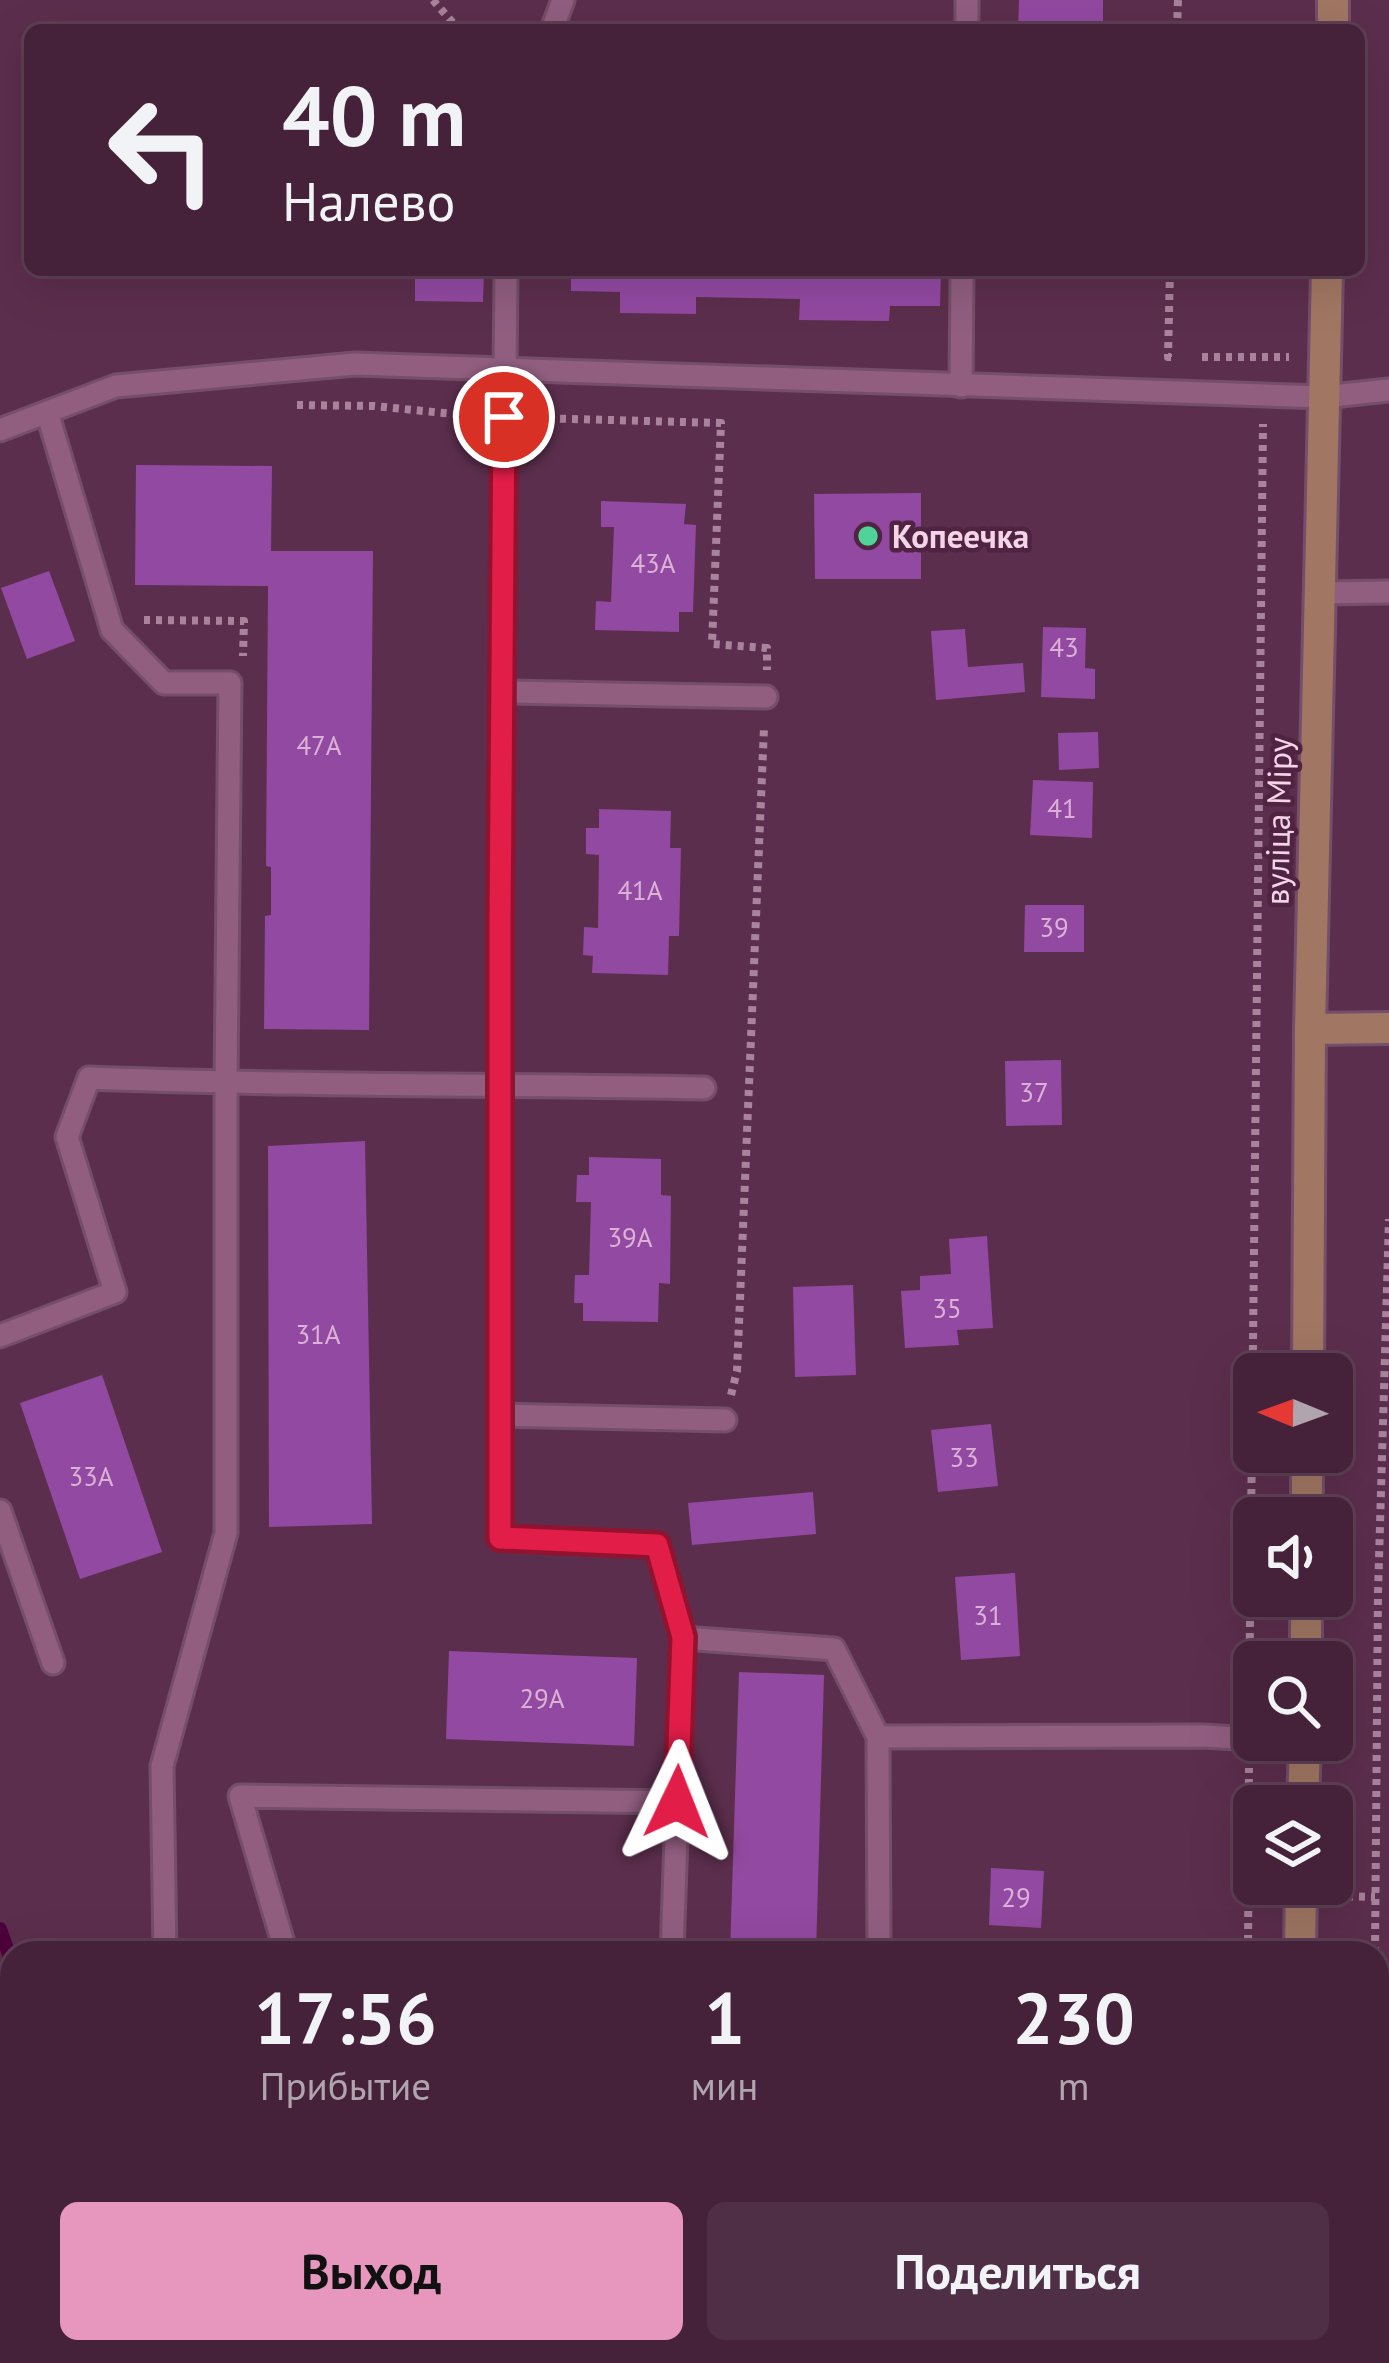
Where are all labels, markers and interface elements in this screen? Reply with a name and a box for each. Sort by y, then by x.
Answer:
text: 40 m [282,60,466,169]
icon: left [84,72,240,228]
text: Налево [282,166,456,236]
pin [453,366,555,468]
icon: arrive [471,384,537,450]
place label: Копеечка [892,514,1029,557]
marker: Копеечка [855,523,881,549]
house number: 43А [630,546,676,580]
house number: 43 [1049,630,1079,664]
house number: 47А [296,728,342,762]
street label: вуліца Міру [1255,736,1300,905]
house number: 41 [1047,791,1077,825]
house number: 41А [617,873,663,907]
house number: 39 [1039,910,1069,944]
house number: 37 [1019,1075,1049,1109]
house number: 39А [607,1220,653,1254]
house number: 35 [932,1291,962,1325]
house number: 31А [295,1317,341,1351]
north arrow [1233,1353,1353,1473]
map controls [1233,1353,1353,1905]
house number: 33 [949,1440,979,1474]
house number: 33А [68,1459,114,1493]
button: sound [1233,1497,1353,1617]
house number: 31 [973,1598,1003,1632]
button: search [1233,1641,1353,1761]
house number: 29А [519,1681,565,1715]
position arrow [614,1739,740,1865]
button: layers [1233,1785,1353,1905]
house number: 29 [1001,1880,1031,1914]
text: 17:56 [254,1971,437,2064]
text: 1 [704,1971,745,2064]
text: 230 [1012,1971,1135,2064]
text: Прибытие [260,2060,431,2111]
text: мин [691,2060,758,2111]
text: m [1058,2060,1090,2111]
button: Выход [60,2202,683,2340]
button: Поделиться [707,2202,1329,2340]

